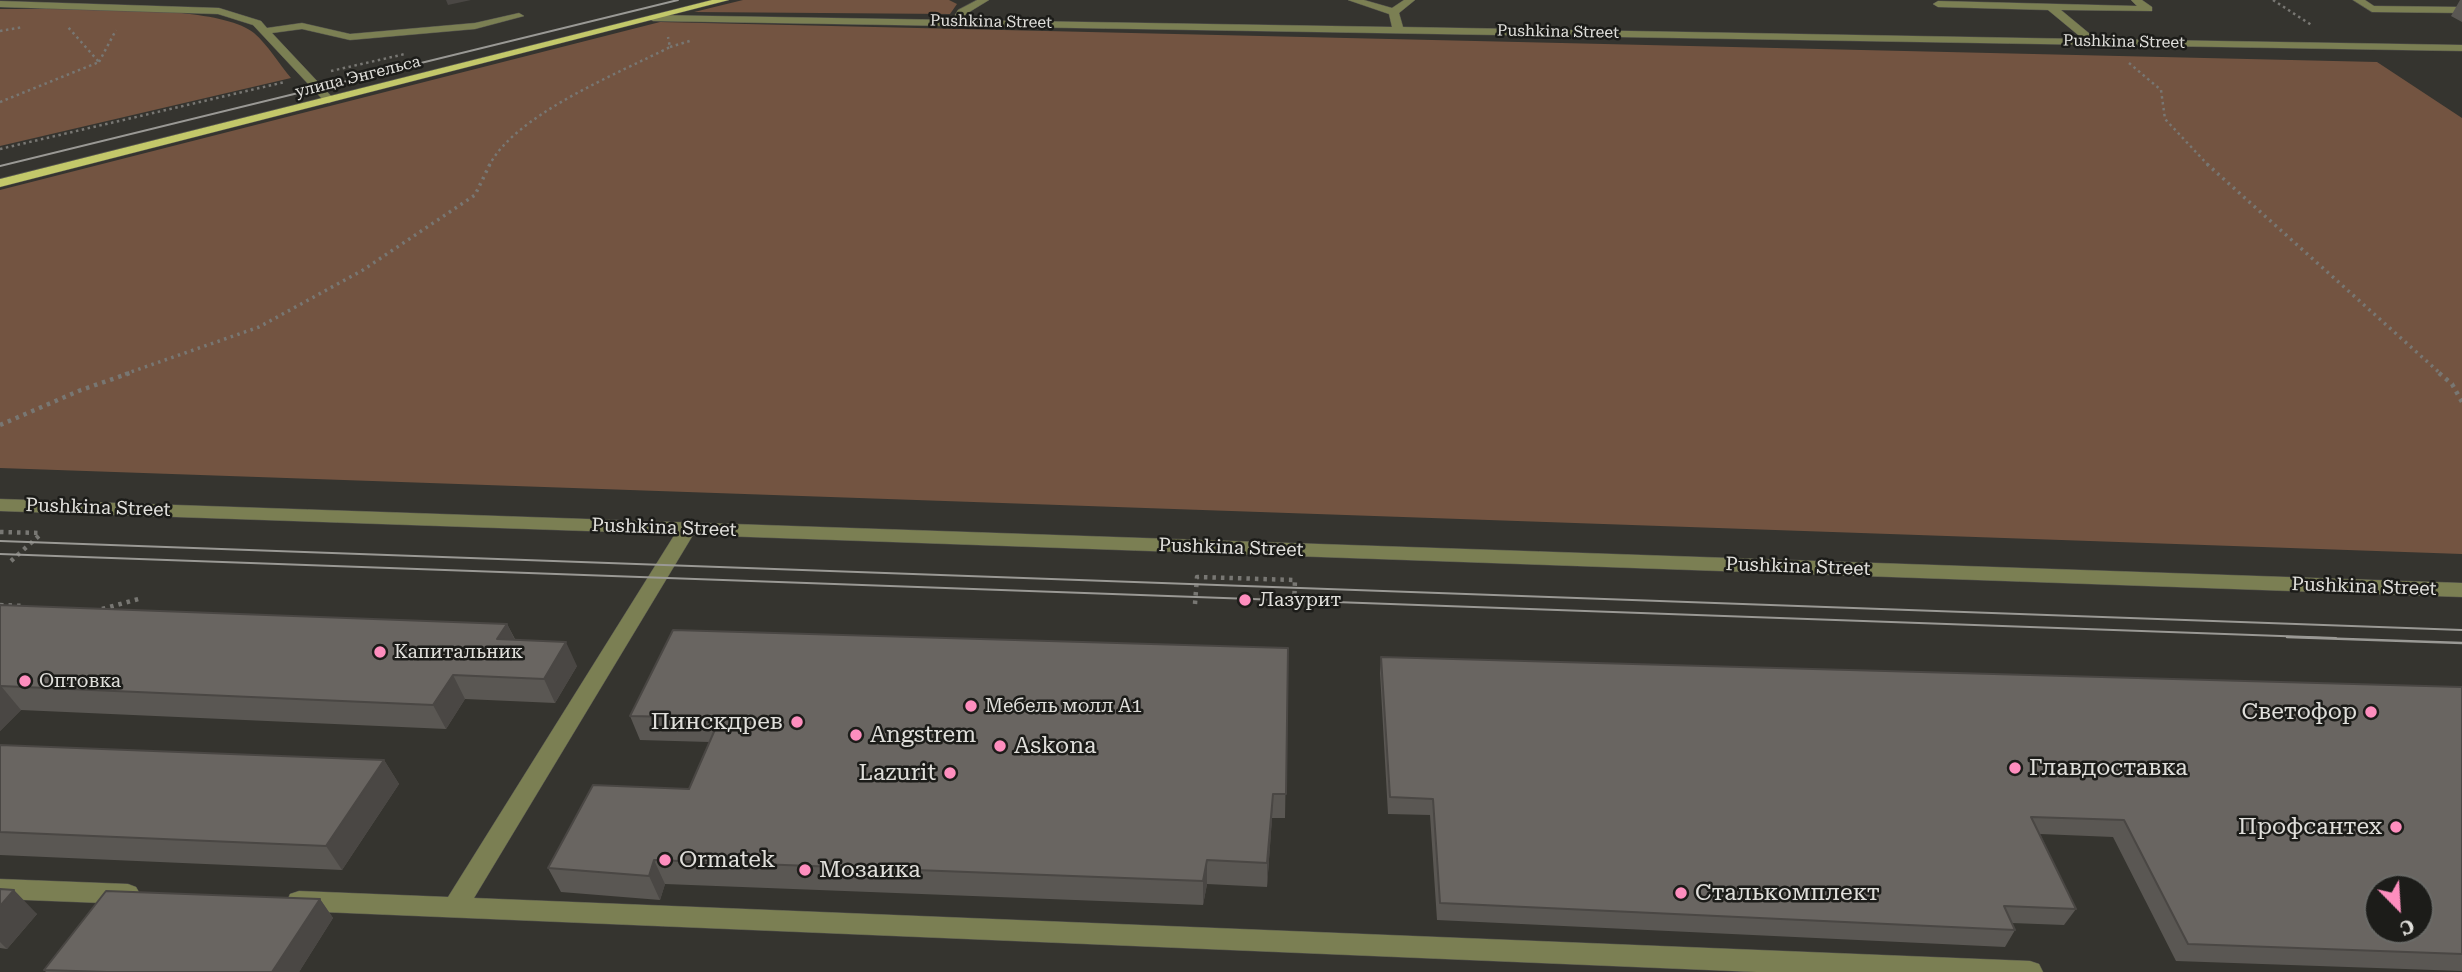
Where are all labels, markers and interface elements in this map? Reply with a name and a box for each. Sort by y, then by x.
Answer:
street label: Pushkina Street [930,11,1052,33]
street label: Pushkina Street [1497,21,1619,43]
street label: Pushkina Street [2063,31,2185,53]
street label: улица Энгельса [293,52,423,102]
street label: Pushkina Street [25,494,171,522]
street label: Pushkina Street [591,514,737,542]
street label: Pushkina Street [1158,534,1304,562]
street label: Pushkina Street [1725,553,1871,581]
street label: Pushkina Street [2291,573,2437,601]
place label: Лазурит [1259,589,1341,611]
marker: Лазурит [1237,592,1253,608]
place label: Капитальник [394,641,523,663]
marker: Капитальник [372,644,388,660]
place label: Оптовка [39,670,121,692]
marker: Оптовка [17,673,33,689]
place label: Мебель молл А1 [985,695,1142,717]
marker: Мебель молл А1 [963,698,979,714]
place label: Светофор [2241,698,2357,726]
marker: Светофор [2363,704,2379,720]
place label: Пинскдрев [651,708,783,736]
marker: Пинскдрев [789,714,805,730]
place label: Angstrem [870,721,976,749]
marker: Angstrem [848,727,864,743]
place label: Askona [1014,732,1097,760]
marker: Askona [992,738,1008,754]
place label: Главдоставка [2029,754,2188,782]
place label: Lazurit [859,759,936,787]
marker: Главдоставка [2007,760,2023,776]
marker: Lazurit [942,765,958,781]
place label: Профсантех [2238,813,2382,841]
marker: Профсантех [2388,819,2404,835]
place label: Ormatek [679,846,775,874]
marker: Ormatek [657,852,673,868]
place label: Мозаика [819,856,921,884]
marker: Мозаика [797,862,813,878]
north arrow [2364,874,2434,944]
place label: Сталькомплект [1695,879,1880,907]
marker: Сталькомплект [1673,885,1689,901]
text: С [2396,914,2418,940]

